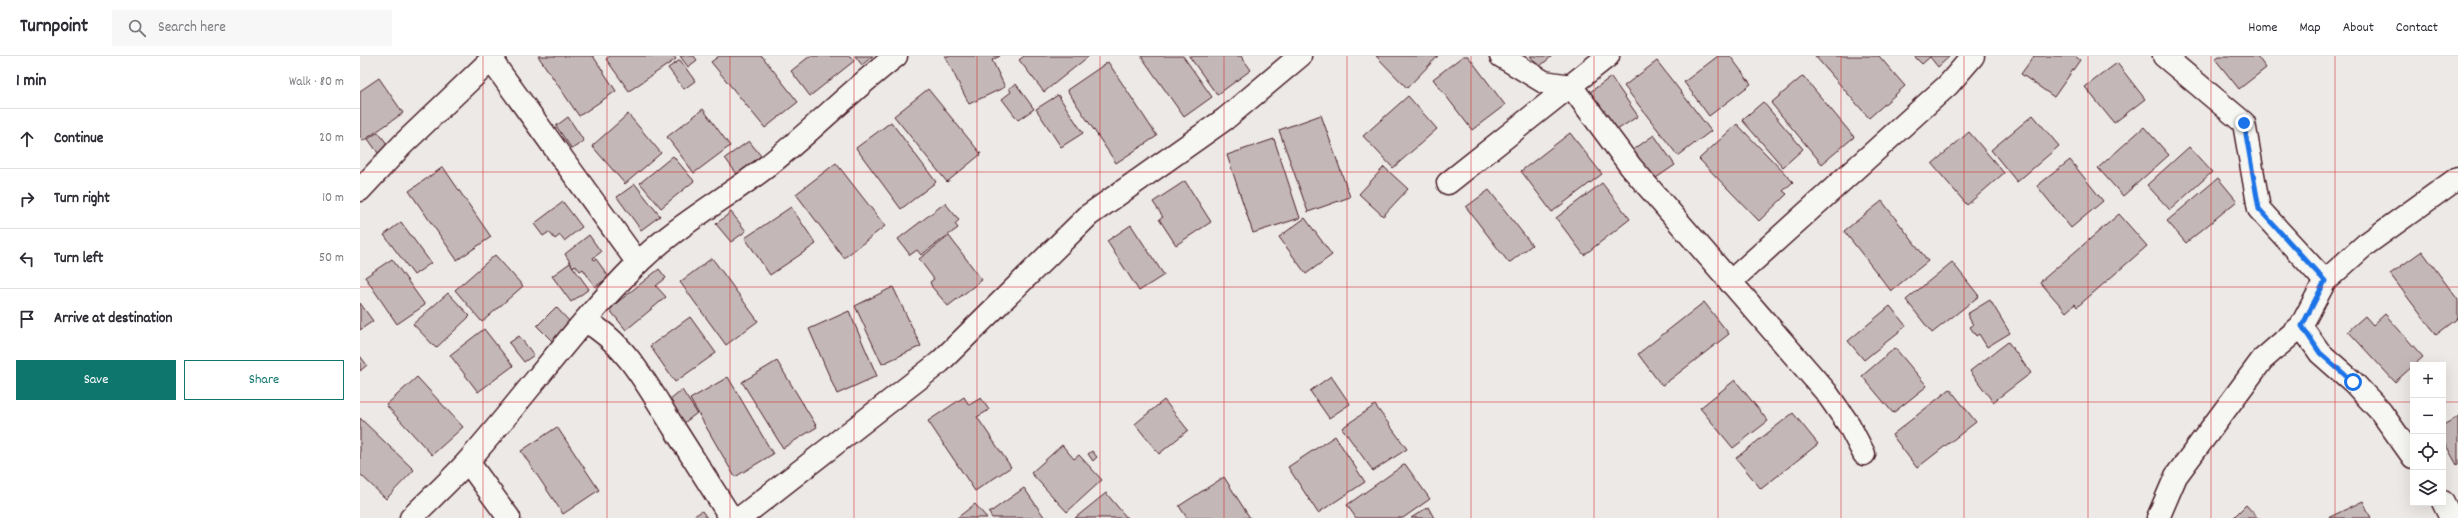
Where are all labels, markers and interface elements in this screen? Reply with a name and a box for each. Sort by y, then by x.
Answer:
search box [112,10,392,46]
text: Turnpoint [20,14,88,41]
icon: search [126,17,148,39]
text: Search here [158,17,226,39]
text: Home [2248,18,2277,38]
text: Map [2299,18,2321,38]
text: About [2343,18,2374,38]
text: Contact [2396,18,2438,38]
text: 1 min [16,70,46,94]
text: Walk · 80 m [289,73,344,92]
route end [2235,114,2253,132]
icon: ahead [16,128,38,150]
text: Continue [54,128,103,150]
text: 20 m [319,129,344,148]
icon: right [16,188,38,210]
text: Turn right [54,188,110,210]
text: 10 m [322,189,344,208]
icon: left [16,248,38,270]
text: Turn left [54,248,103,270]
text: 50 m [319,249,344,268]
icon: arrive [16,308,38,330]
text: Arrive at destination [54,308,172,330]
button: Save [16,360,176,400]
button: Share [184,360,344,400]
map controls [2410,362,2446,506]
button: + [2410,362,2446,398]
route start [2344,373,2362,391]
button: − [2410,398,2446,434]
button: locate [2410,434,2446,470]
button: layers [2410,470,2446,506]

